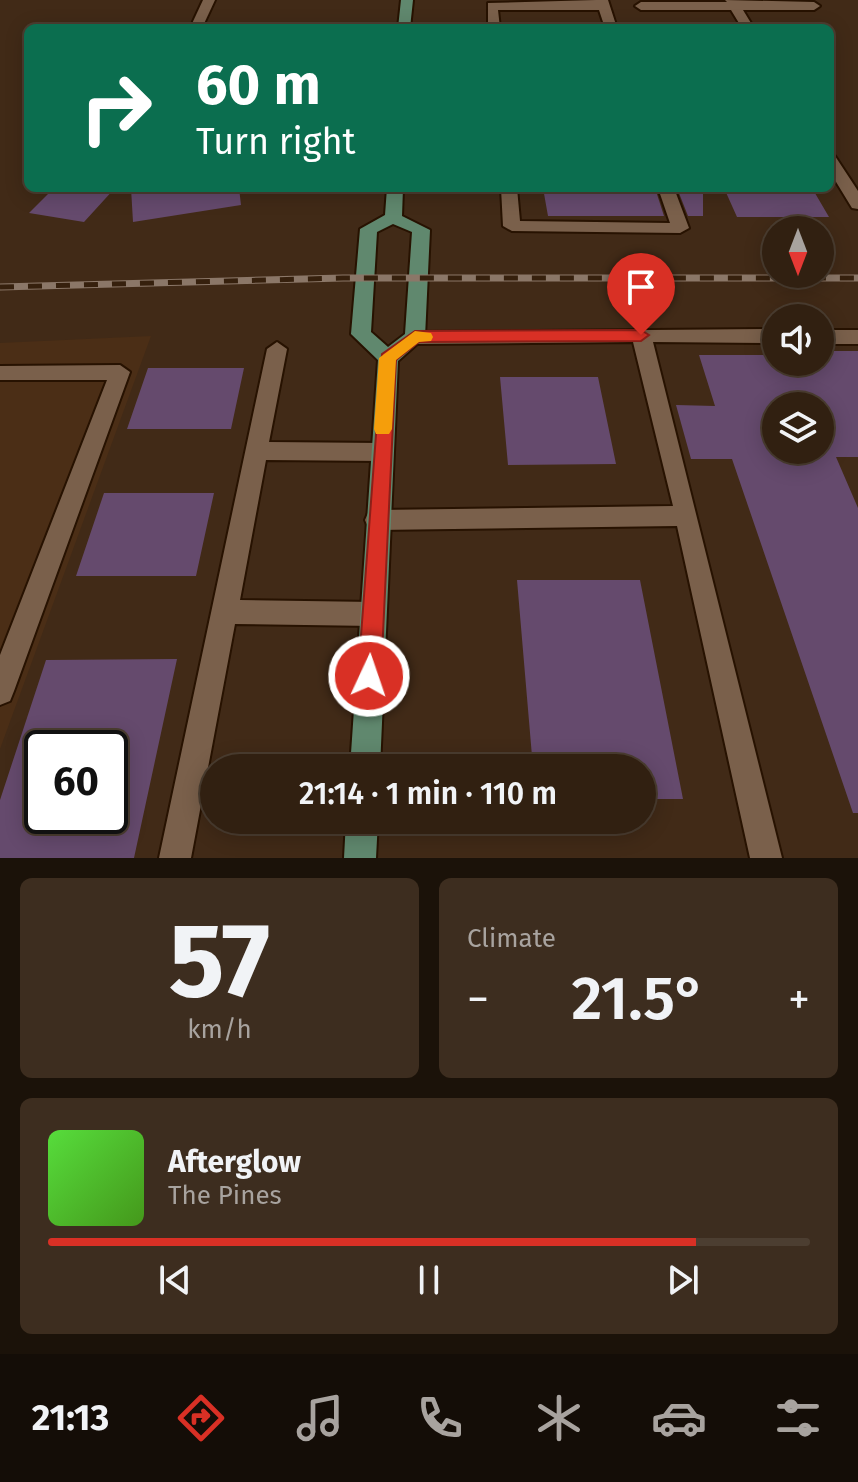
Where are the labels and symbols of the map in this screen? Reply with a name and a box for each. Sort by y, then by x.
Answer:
north arrow [762,216,834,288]
pin [607,253,675,335]
position arrow [327,634,411,718]
speed limit sign: 60 [24,730,128,834]

